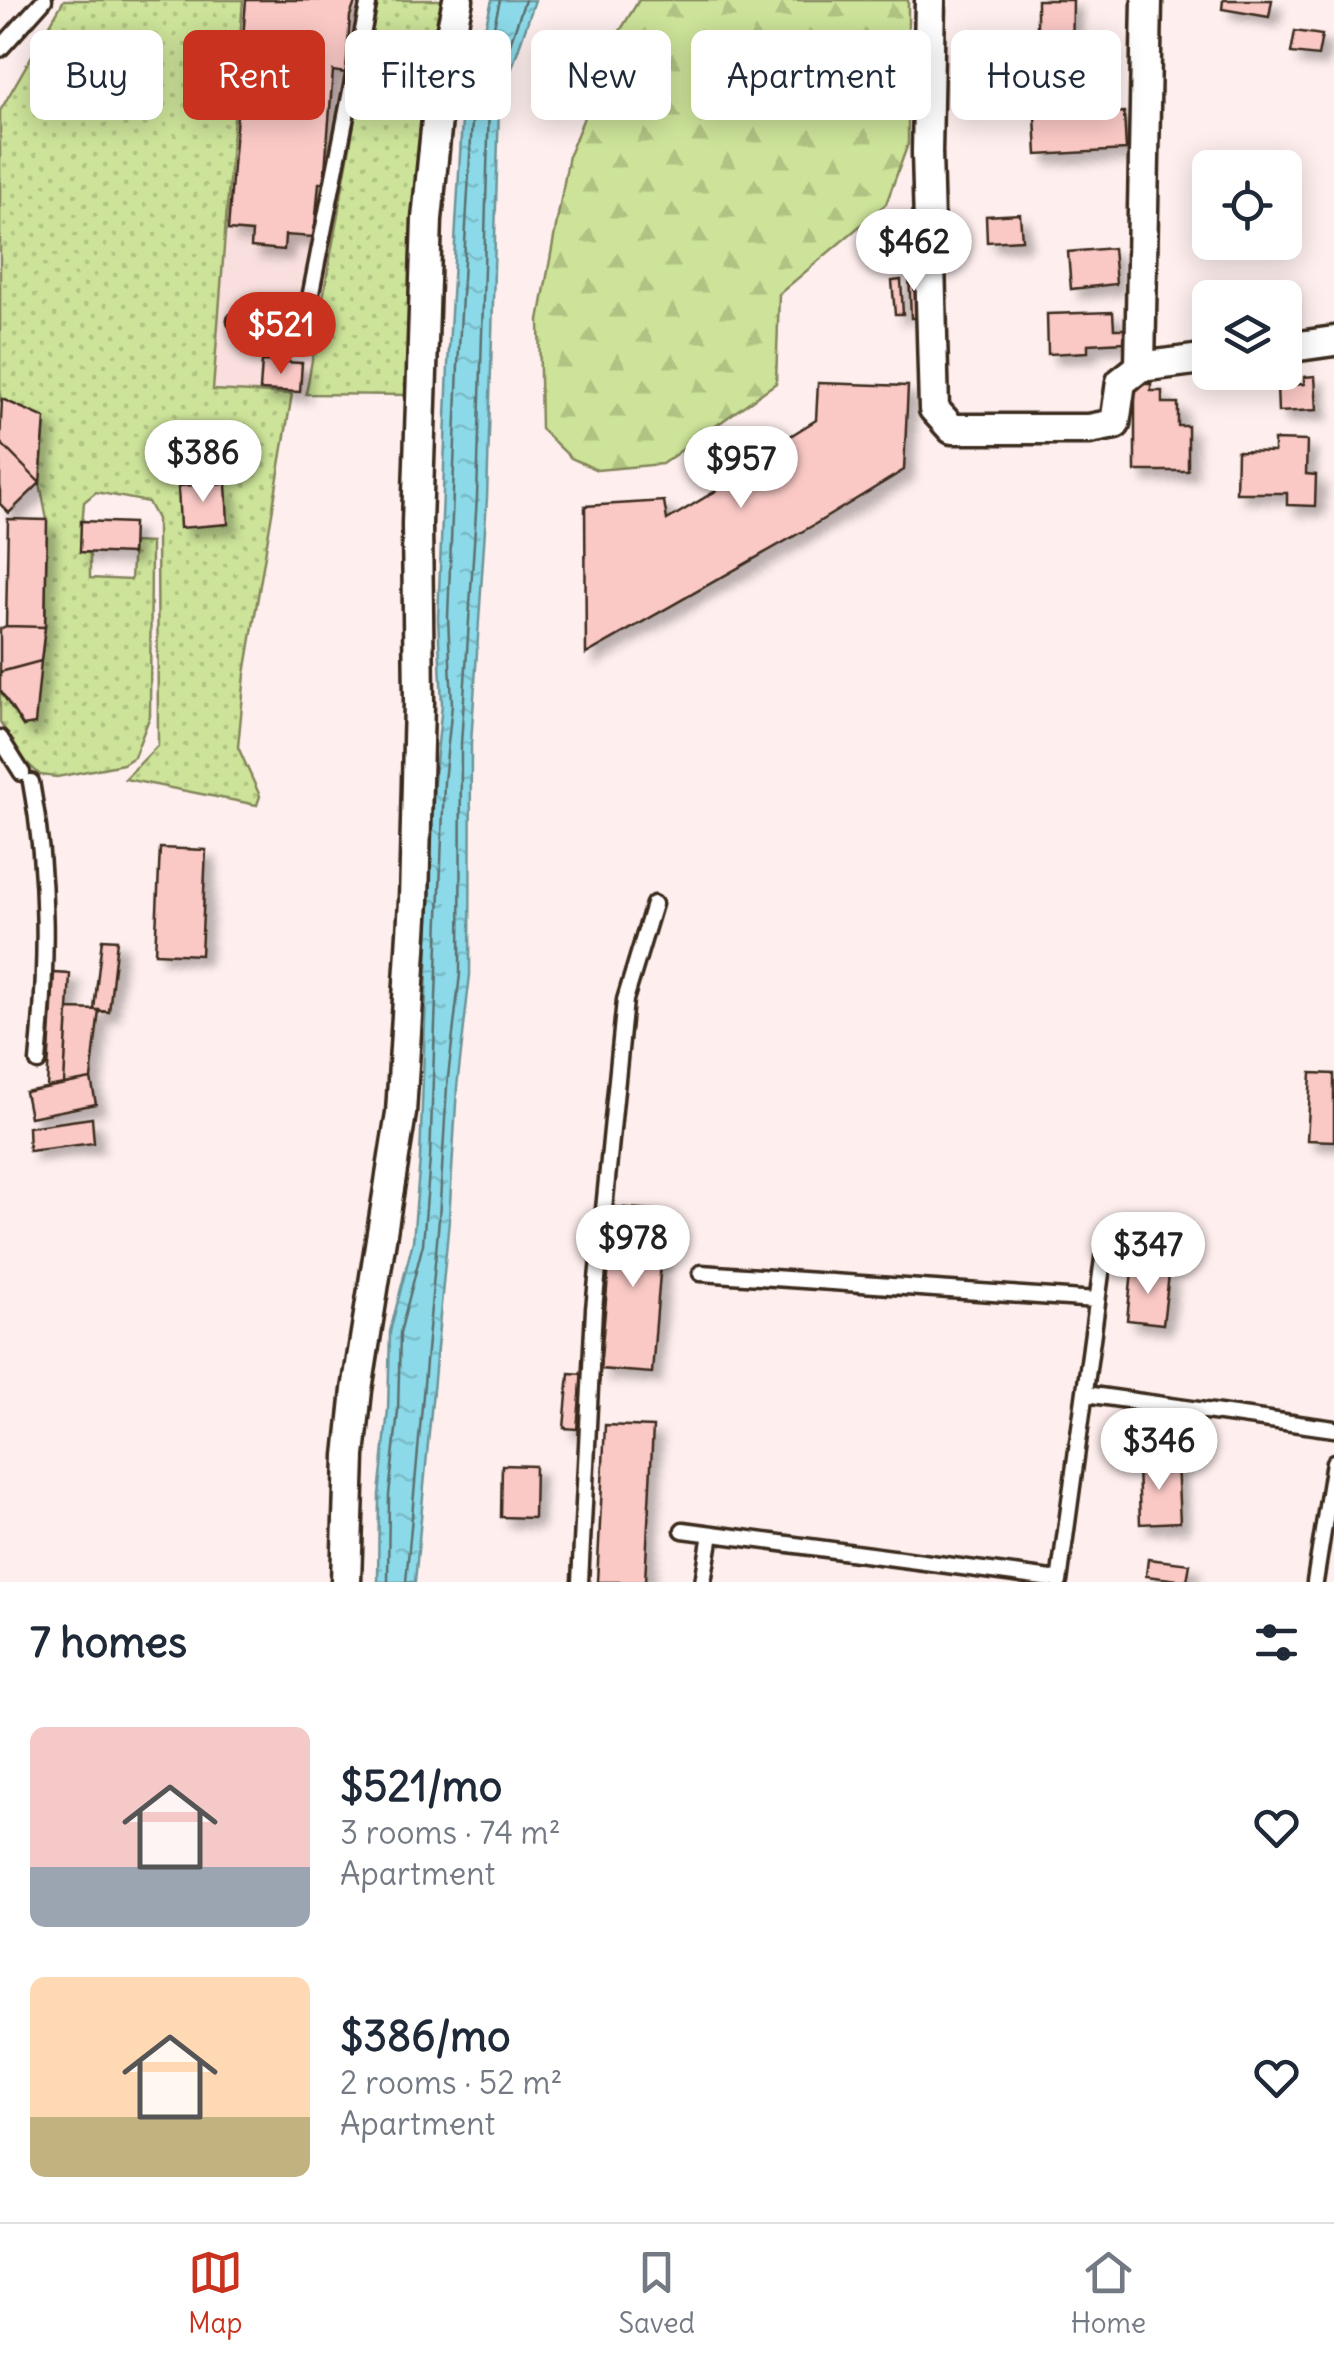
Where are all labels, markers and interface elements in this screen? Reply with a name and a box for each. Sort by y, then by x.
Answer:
chip: Buy [30,30,163,120]
chip: Rent [183,30,325,120]
chip: Filters [345,30,511,120]
chip: New [531,30,671,120]
chip: Apartment [691,30,931,120]
chip: House [951,30,1121,120]
map controls [1192,150,1302,390]
button: locate [1192,150,1302,260]
pin: $462 [855,209,973,294]
text: $462 [878,221,950,262]
button: layers [1192,280,1302,390]
pin: $521 [222,292,340,377]
text: $521 [248,304,314,345]
pin: $386 [144,420,262,505]
pin: $957 [682,426,800,511]
text: $386 [167,432,239,473]
text: $957 [706,438,776,479]
pin: $978 [574,1205,692,1290]
pin: $347 [1089,1212,1207,1297]
text: $978 [598,1217,668,1258]
text: $347 [1113,1224,1183,1265]
pin: $346 [1100,1408,1218,1493]
text: $346 [1123,1420,1195,1461]
icon: filters [1249,1615,1304,1670]
text: 7 homes [30,1616,187,1668]
text: $521/mo [340,1760,502,1812]
icon: home [110,1767,230,1887]
icon: heart [1249,1800,1304,1855]
text: 3 rooms · 74 m² [340,1812,561,1853]
text: Apartment [340,1853,495,1894]
text: $386/mo [340,2010,511,2062]
icon: home [110,2017,230,2137]
icon: heart [1249,2050,1304,2105]
text: 2 rooms · 52 m² [340,2062,562,2103]
text: Apartment [340,2103,495,2144]
tab: Map [188,2245,243,2341]
tab: Saved [618,2245,695,2341]
tab: Home [1071,2245,1146,2341]

